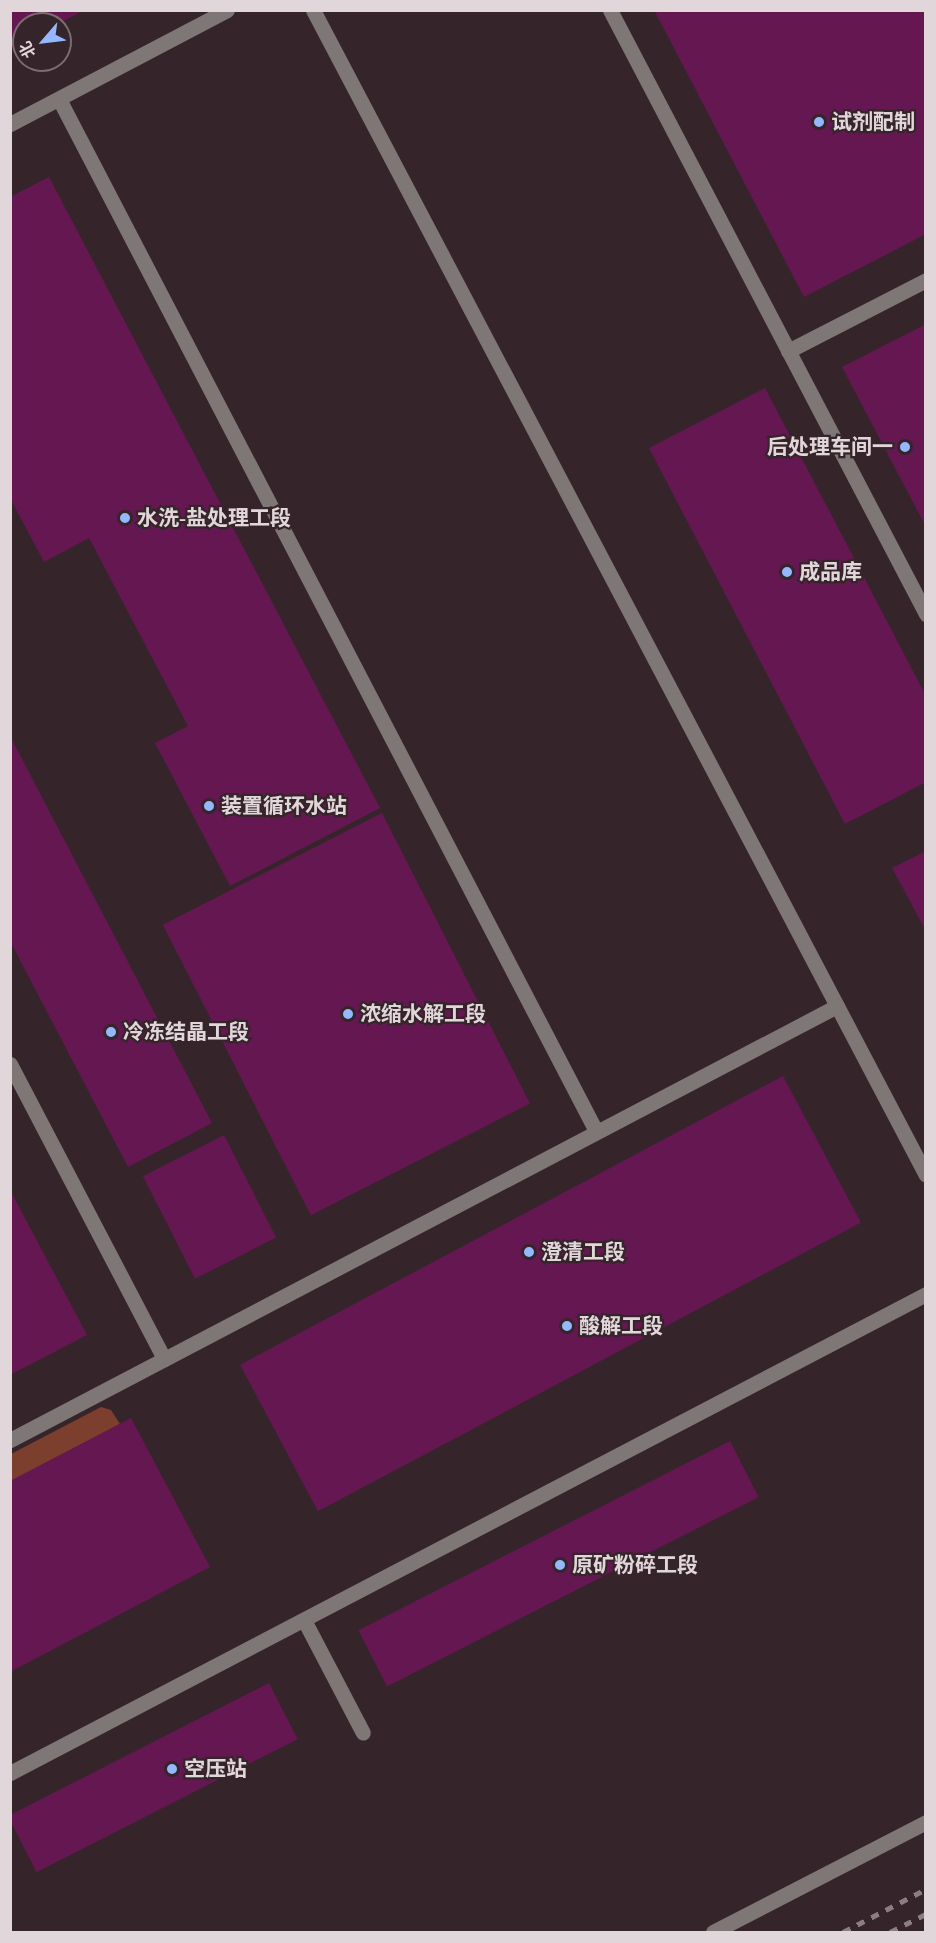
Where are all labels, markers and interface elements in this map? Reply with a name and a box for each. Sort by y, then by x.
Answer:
north arrow [12,12,72,72]
text: 北 [16,39,39,61]
place label: 试剂配制 [831,109,915,135]
marker: 试剂配制 [812,115,826,129]
place label: 后处理车间一 [767,434,893,460]
marker: 后处理车间一 [898,440,912,454]
place label: 水洗-盐处理工段 [137,505,291,531]
marker: 水洗-盐处理工段 [118,511,132,525]
place label: 成品库 [799,559,862,585]
marker: 成品库 [780,565,794,579]
place label: 装置循环水站 [221,793,347,819]
marker: 装置循环水站 [202,799,216,813]
place label: 浓缩水解工段 [360,1001,486,1027]
marker: 浓缩水解工段 [341,1007,355,1021]
place label: 冷冻结晶工段 [123,1019,249,1045]
marker: 冷冻结晶工段 [104,1025,118,1039]
place label: 澄清工段 [541,1239,625,1265]
marker: 澄清工段 [522,1245,536,1259]
place label: 酸解工段 [579,1313,663,1339]
marker: 酸解工段 [560,1319,574,1333]
place label: 原矿粉碎工段 [572,1552,698,1578]
marker: 原矿粉碎工段 [553,1558,567,1572]
place label: 空压站 [184,1756,247,1782]
marker: 空压站 [165,1762,179,1776]

